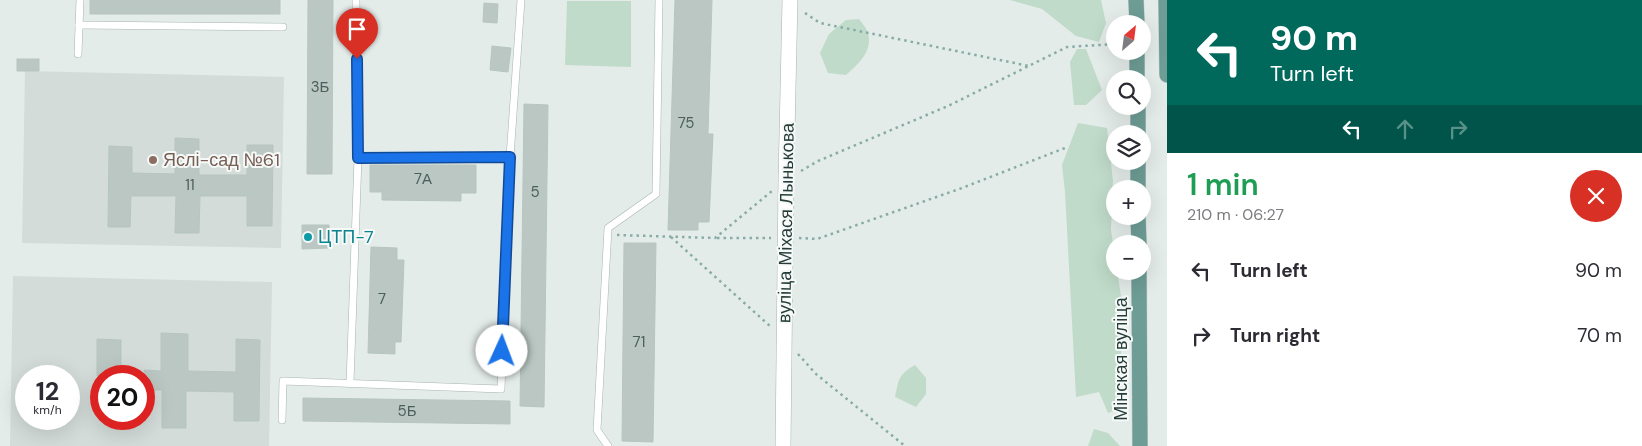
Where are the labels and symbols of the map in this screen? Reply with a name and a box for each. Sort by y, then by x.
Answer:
pin [336,8,378,59]
north arrow [1106,15,1151,60]
house number: 3Б [311,77,330,97]
house number: 75 [678,113,694,133]
street label: вуліца Міхася Лынькова [772,122,800,323]
place label: Яслі-сад №61 [163,148,280,172]
marker: Яслі-сад №61 [147,154,159,166]
house number: 7А [414,169,432,189]
house number: 11 [185,175,195,195]
house number: 5 [530,182,540,202]
place label: ЦТП-7 [318,225,374,249]
marker: ЦТП-7 [302,231,314,243]
house number: 7 [378,289,386,309]
street label: Мінская вуліца [1109,296,1133,421]
position arrow [475,324,527,376]
house number: 71 [633,332,645,352]
speed limit sign: 20 [90,365,155,430]
house number: 5Б [398,401,417,421]

